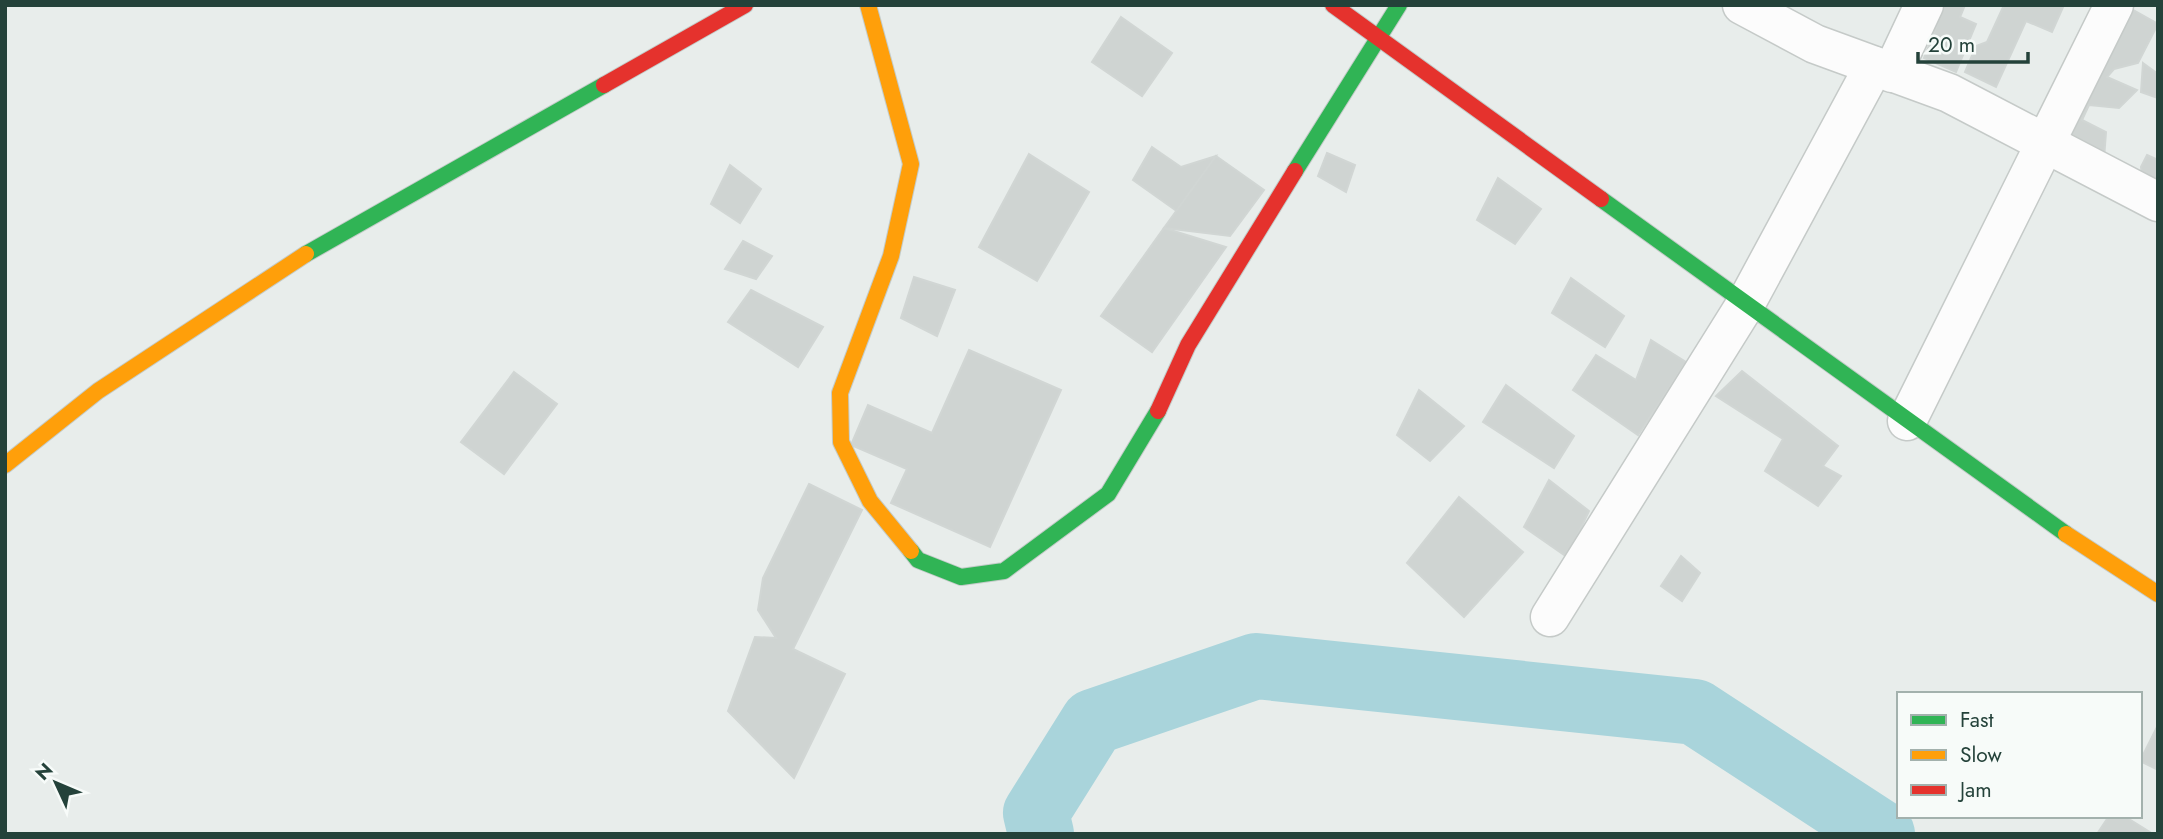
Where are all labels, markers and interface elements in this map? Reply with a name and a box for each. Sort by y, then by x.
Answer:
scale bar [1918,21,2028,65]
text: 20 m [1928,30,1975,60]
legend [1897,692,2142,818]
text: Fast [1960,705,1993,735]
text: Slow [1960,740,2002,770]
north arrow [21,748,91,818]
text: N [29,757,59,786]
text: Jam [1957,775,1992,805]

